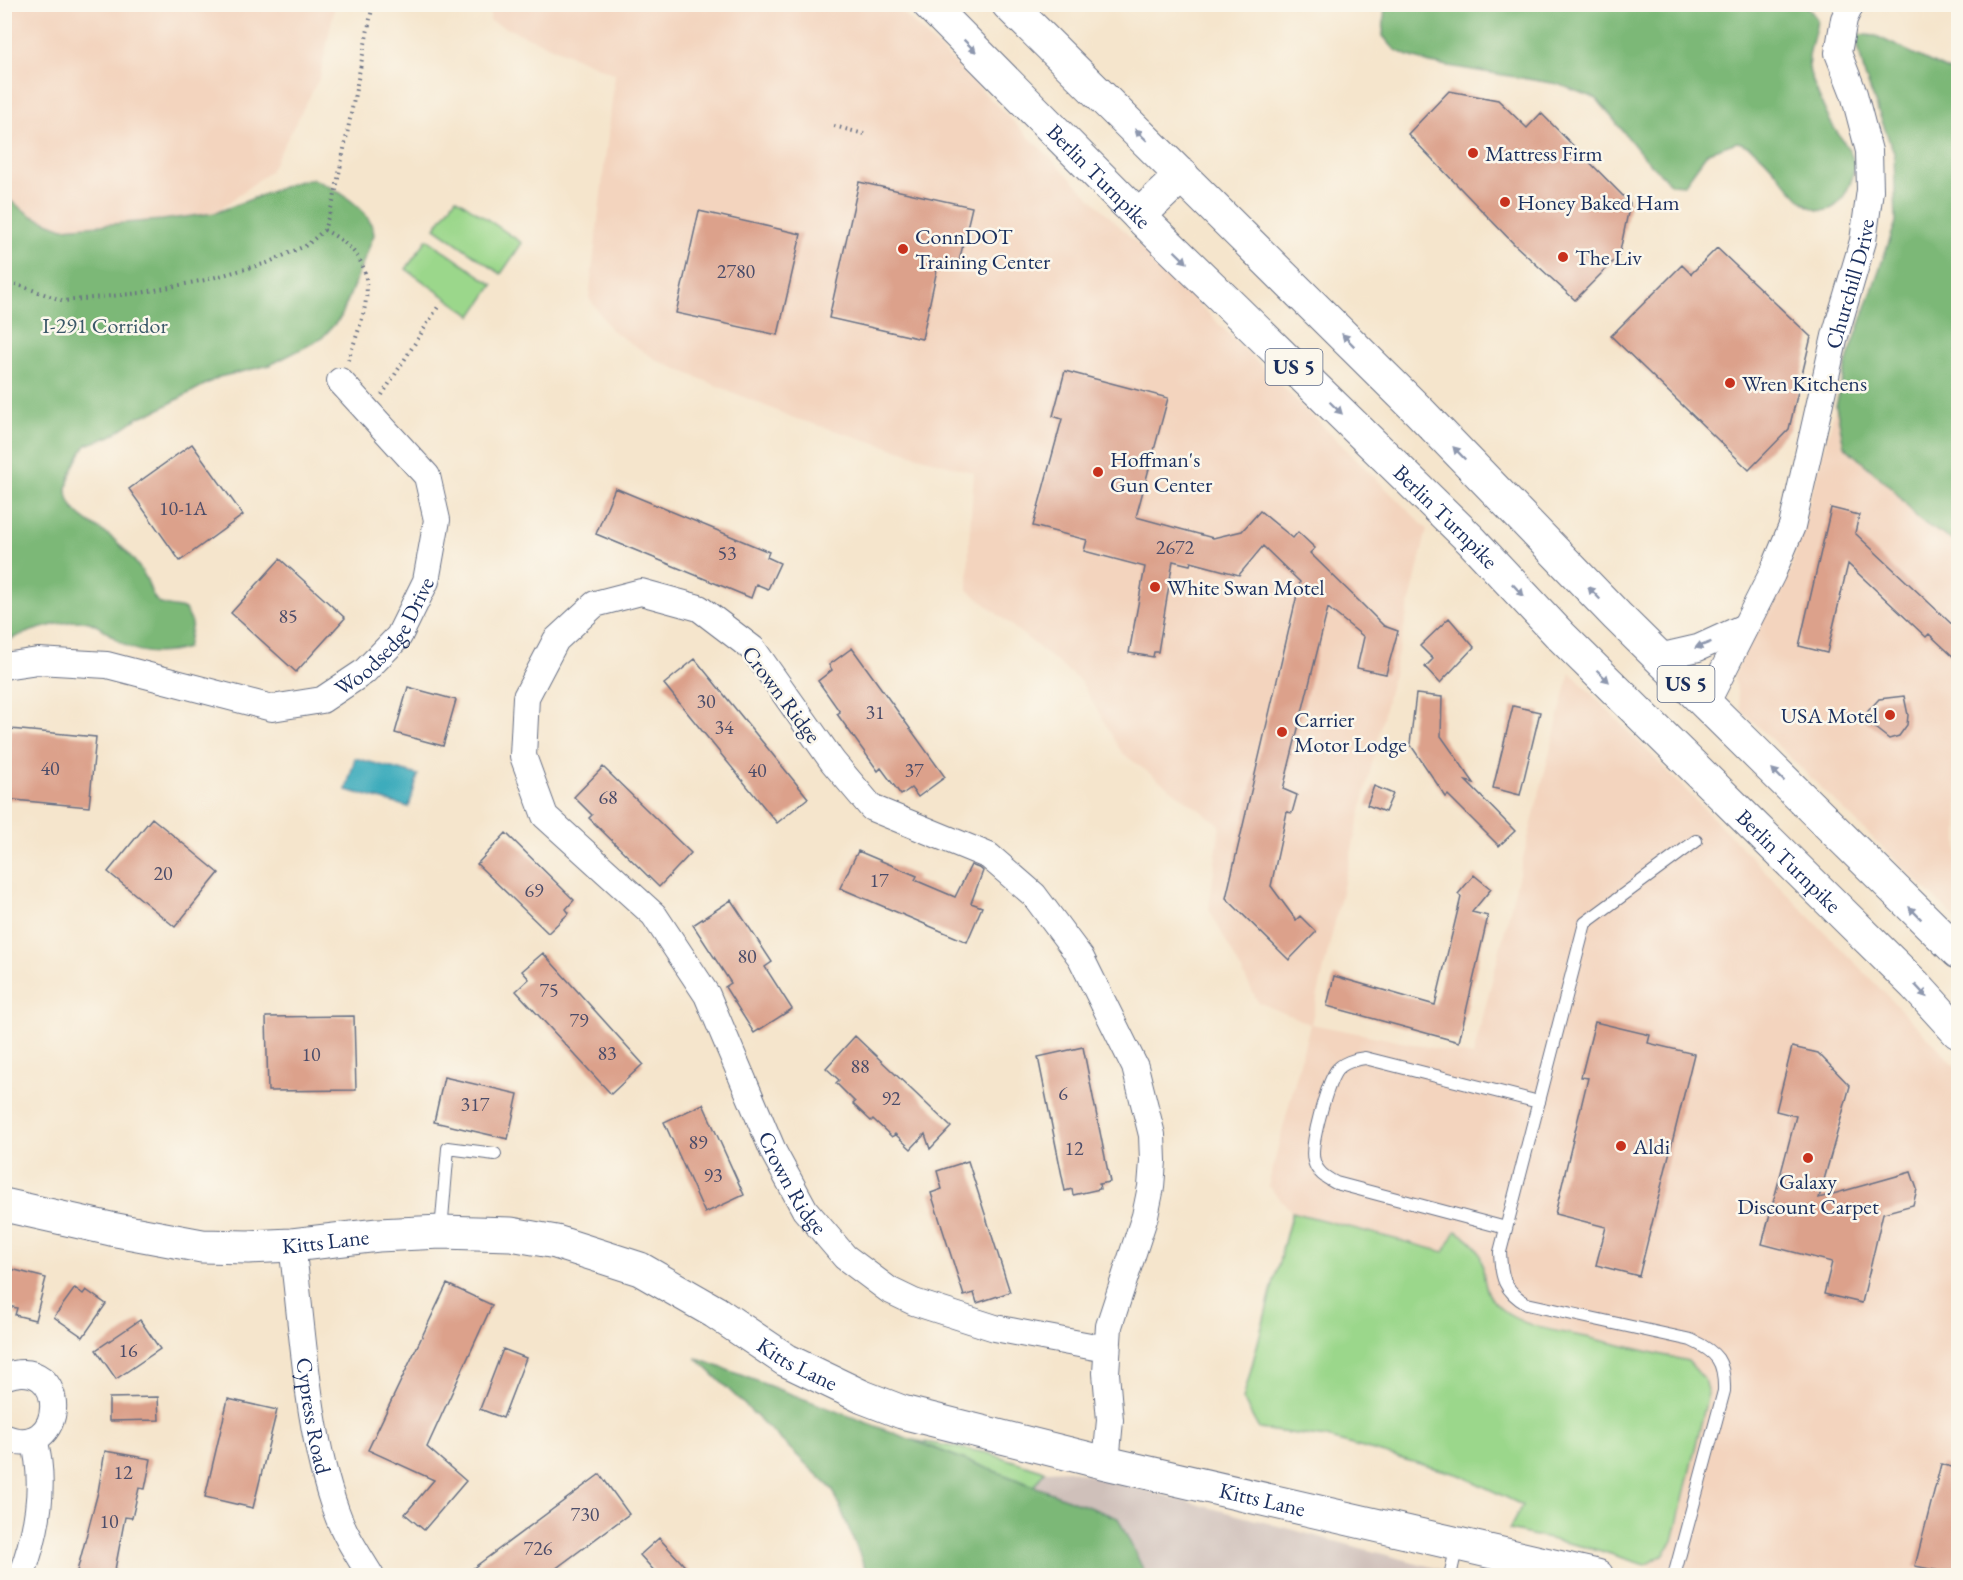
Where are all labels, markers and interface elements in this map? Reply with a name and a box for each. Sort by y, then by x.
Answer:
one-way arrow [963,39,977,53]
street label: Berlin Turnpike [1041,118,1158,235]
one-way arrow [1134,128,1148,142]
place label: Mattress Firm [1485,139,1603,168]
marker: Mattress Firm [1466,146,1480,160]
place label: Honey Baked Ham [1517,188,1680,217]
marker: Honey Baked Ham [1498,195,1512,209]
street label: Churchill Drive [1819,217,1881,351]
place label: ConnDOT Training Center [915,222,1051,276]
marker: ConnDOT Training Center [896,242,910,256]
place label: The Liv [1575,243,1642,272]
one-way arrow [1173,250,1187,264]
marker: The Liv [1556,250,1570,264]
house number: 2780 [717,258,756,284]
park label: I-291 Corridor [42,311,168,340]
one-way arrow [1341,334,1355,348]
road number: US 5 [1266,349,1322,385]
place label: Wren Kitchens [1742,369,1867,398]
marker: Wren Kitchens [1723,376,1737,390]
one-way arrow [1328,401,1343,415]
place label: Hoffman's Gun Center [1110,445,1213,499]
one-way arrow [1452,445,1466,460]
street label: Berlin Turnpike [1387,458,1505,575]
marker: Hoffman's Gun Center [1091,465,1105,479]
house number: 10-1A [159,495,207,521]
house number: 2672 [1156,534,1195,560]
house number: 53 [717,540,737,566]
street label: Woodsedge Drive [329,572,441,703]
place label: White Swan Motel [1167,573,1325,602]
marker: White Swan Motel [1148,580,1162,594]
one-way arrow [1511,582,1524,597]
one-way arrow [1588,586,1602,600]
house number: 85 [278,603,298,629]
street label: Crown Ridge [735,640,828,749]
one-way arrow [1693,640,1711,650]
road number: US 5 [1658,666,1714,702]
one-way arrow [1596,669,1610,683]
house number: 30 [696,688,716,714]
house number: 31 [865,699,885,725]
place label: USA Motel [1781,701,1878,730]
place label: Carrier Motor Lodge [1294,705,1407,759]
marker: USA Motel [1883,708,1897,722]
house number: 34 [714,714,734,740]
marker: Carrier Motor Lodge [1275,725,1289,739]
house number: 40 [40,755,60,781]
house number: 40 [747,757,767,783]
house number: 37 [904,757,924,783]
one-way arrow [1771,768,1785,782]
house number: 68 [598,784,618,810]
street label: Berlin Turnpike [1730,803,1848,920]
house number: 20 [153,860,173,886]
house number: 17 [869,867,889,893]
house number: 69 [524,877,544,903]
one-way arrow [1909,906,1923,920]
house number: 80 [737,943,757,969]
house number: 75 [539,977,559,1003]
one-way arrow [1913,984,1927,998]
house number: 79 [569,1007,589,1033]
house number: 83 [597,1040,617,1066]
house number: 10 [301,1041,321,1067]
house number: 88 [850,1053,870,1079]
house number: 6 [1058,1080,1068,1106]
house number: 92 [881,1085,901,1111]
house number: 317 [461,1091,490,1117]
street label: Crown Ridge [751,1127,834,1241]
house number: 89 [688,1129,708,1155]
place label: Aldi [1632,1132,1670,1161]
house number: 12 [1064,1135,1084,1161]
marker: Aldi [1614,1139,1628,1153]
marker: Galaxy Discount Carpet [1801,1151,1815,1165]
house number: 93 [703,1162,723,1188]
place label: Galaxy Discount Carpet [1737,1167,1879,1221]
street label: Kitts Lane [281,1222,371,1260]
street label: Kitts Lane [751,1331,843,1398]
house number: 16 [118,1337,138,1363]
street label: Cypress Road [290,1356,338,1478]
house number: 12 [113,1459,133,1485]
street label: Kitts Lane [1216,1476,1309,1524]
house number: 730 [571,1501,600,1527]
house number: 10 [99,1508,119,1534]
house number: 726 [524,1535,553,1561]

